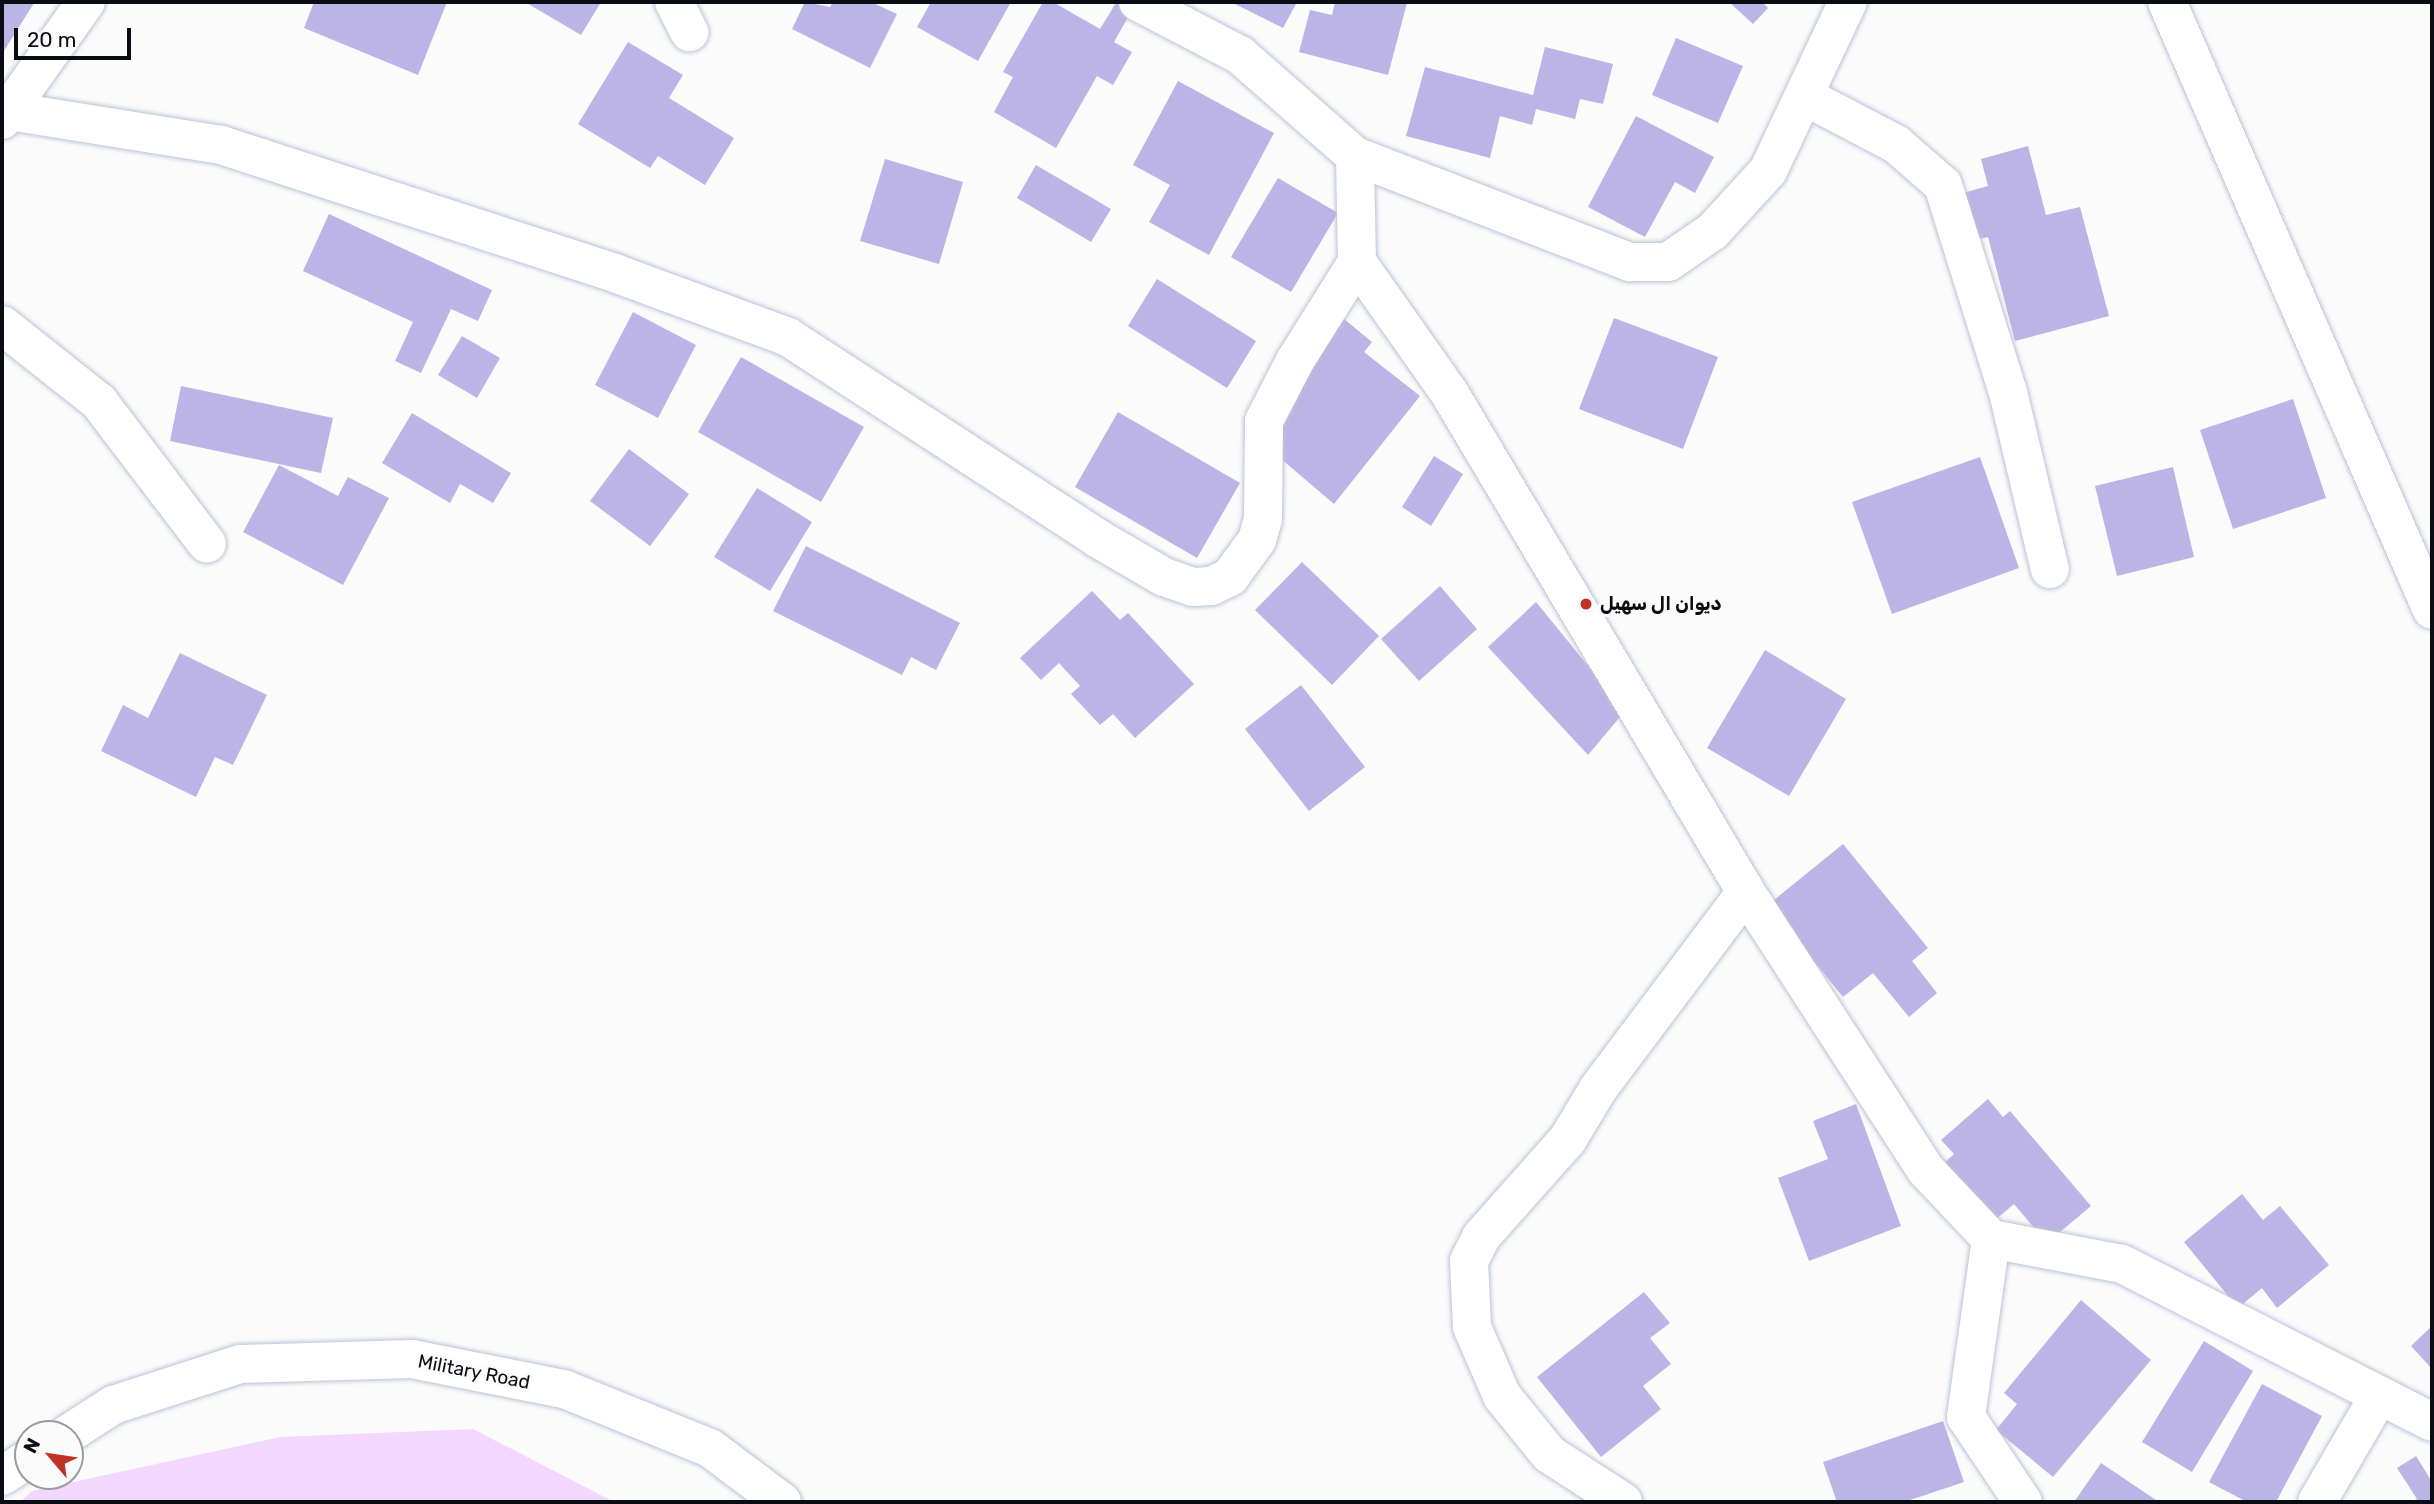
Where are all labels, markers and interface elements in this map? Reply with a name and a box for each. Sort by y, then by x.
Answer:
scale bar [18,14,135,58]
text: 20 m [27,27,76,52]
place label: ديوان ال سهيل [1600,593,1722,615]
marker: ديوان ال سهيل [1578,596,1594,612]
street label: Military Road [416,1350,532,1394]
north arrow [14,1420,84,1490]
text: N [19,1434,45,1457]

